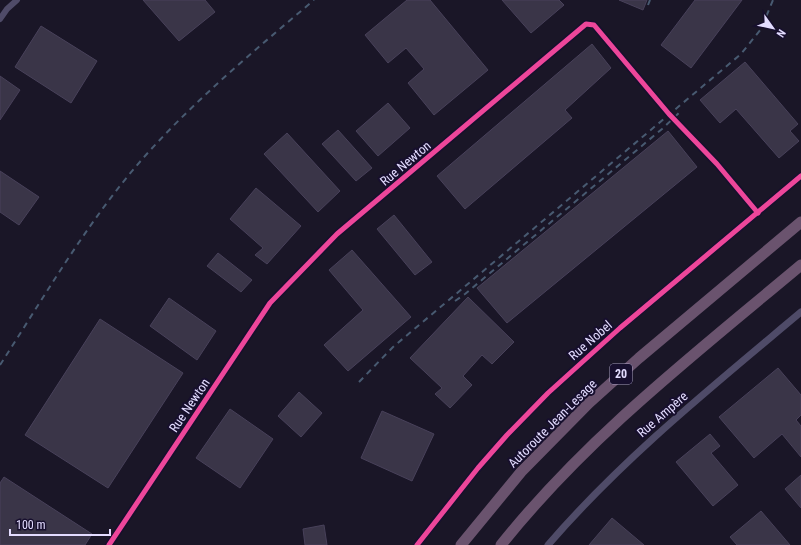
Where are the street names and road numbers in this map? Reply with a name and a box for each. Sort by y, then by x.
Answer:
street label: Rue Newton [377,138,434,189]
street label: Rue Nobel [566,318,615,363]
road number: 20 [610,364,632,384]
street label: Rue Newton [166,376,213,435]
street label: Autoroute Jean-Lesage [505,376,600,471]
street label: Rue Ampère [634,388,691,440]

